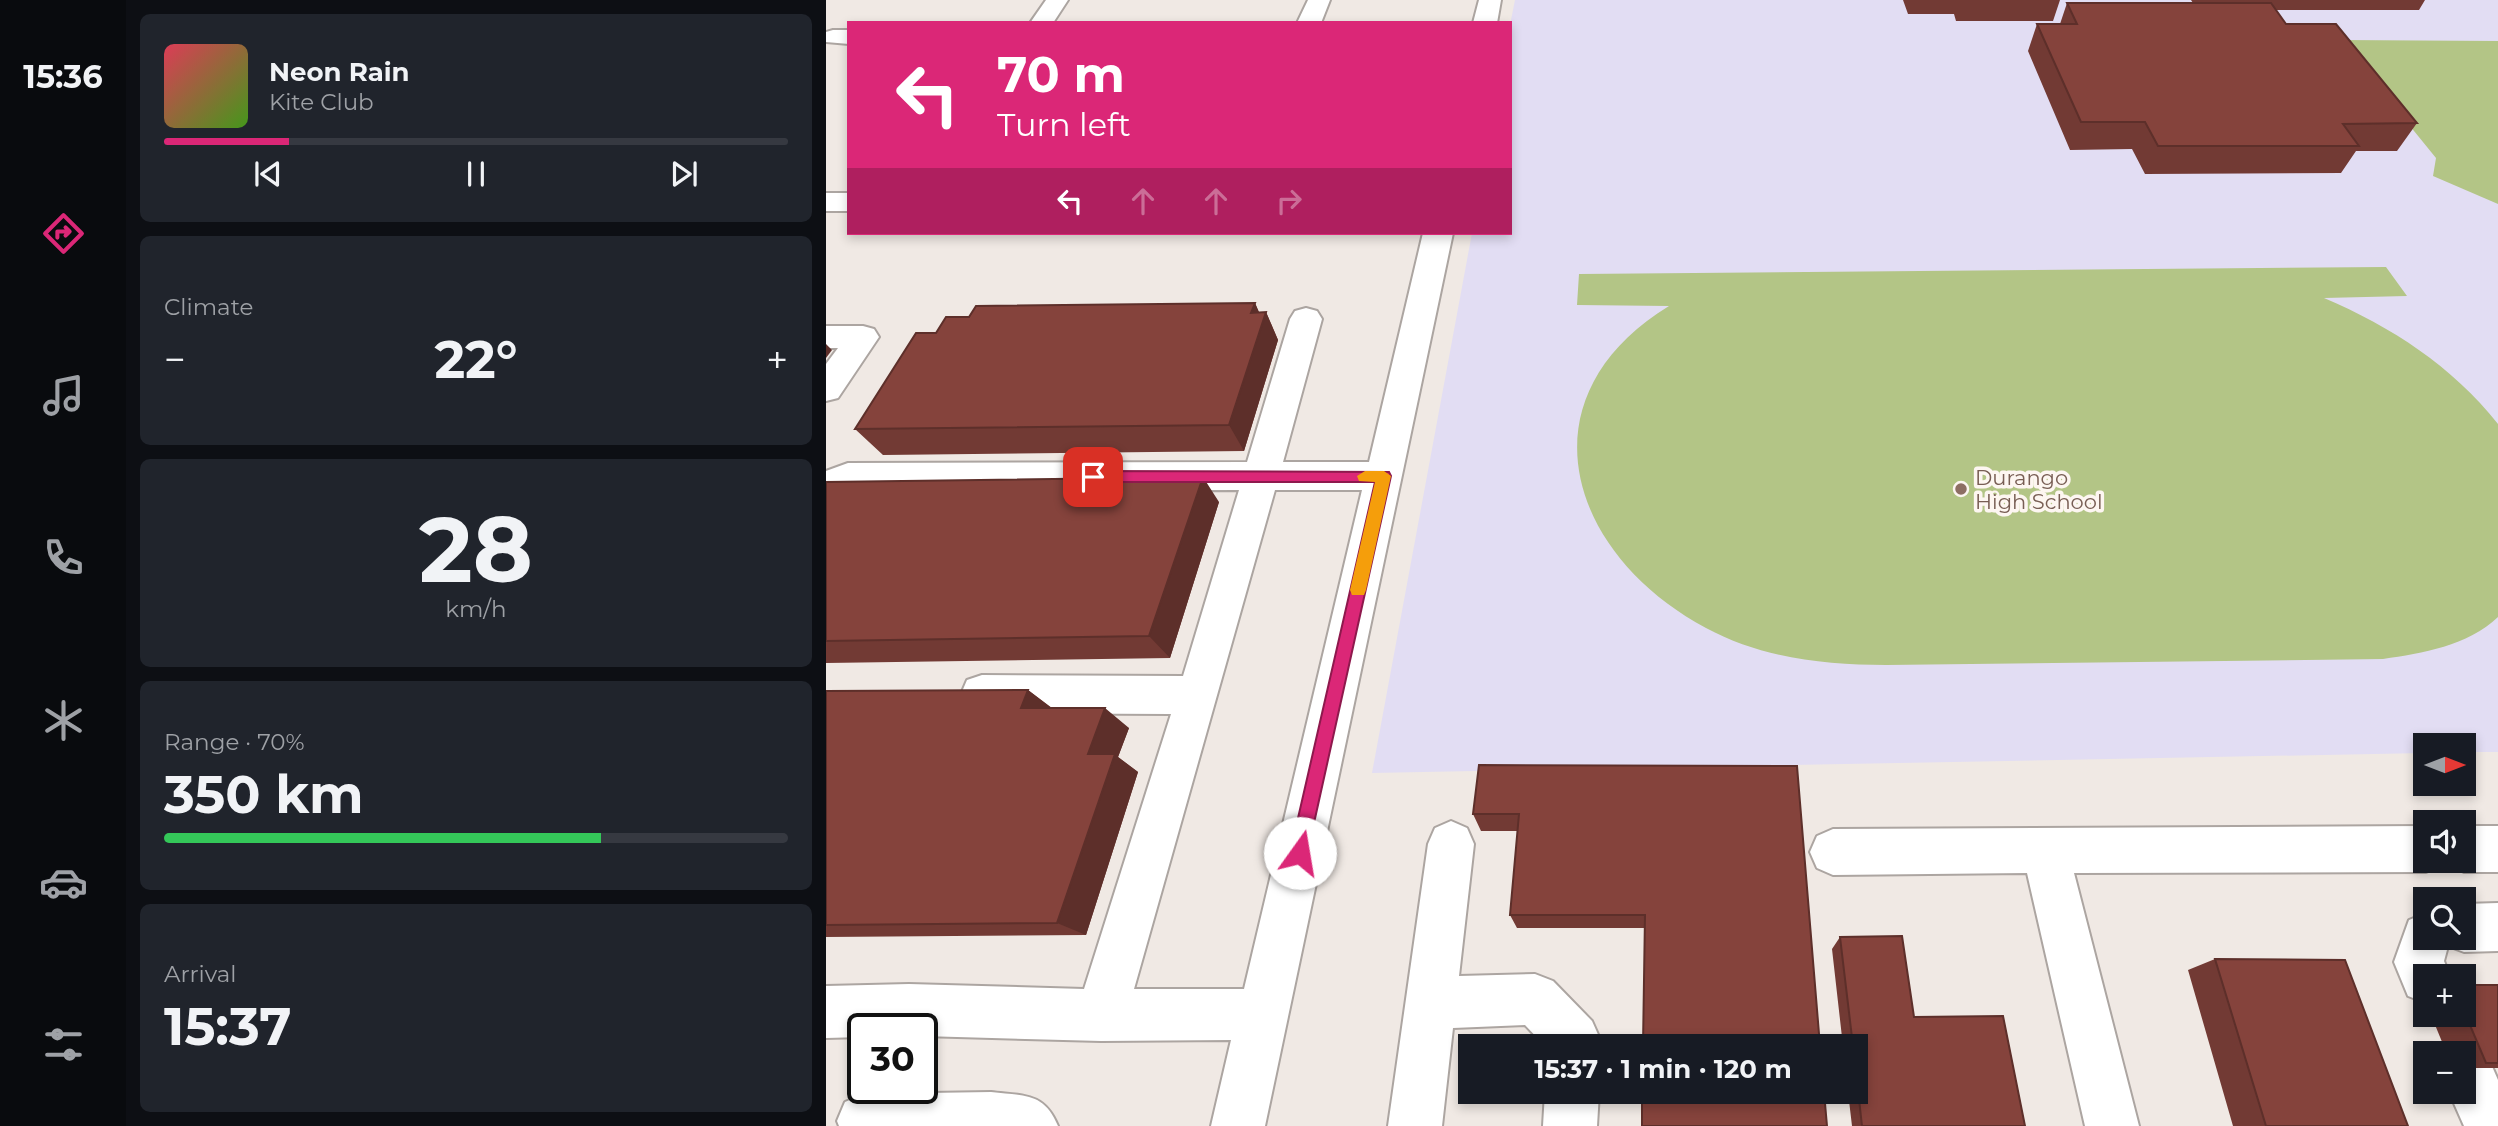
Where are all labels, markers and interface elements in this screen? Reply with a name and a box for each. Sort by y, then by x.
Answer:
text: 70 m [997,45,1125,104]
icon: left [882,49,973,140]
text: Neon Rain [269,56,410,88]
text: 15:36 [23,57,103,96]
text: Kite Club [269,88,374,116]
text: Turn left [997,105,1131,144]
icon: previous [249,155,287,193]
icon: pause [457,155,495,193]
icon: next [665,155,703,193]
icon: left [1051,182,1089,220]
icon: ahead [1124,182,1162,220]
icon: ahead [1197,182,1235,220]
icon: right [1270,182,1308,220]
icon: directions [39,209,88,258]
text: Climate [164,293,253,321]
text: 22° [434,328,518,391]
text: − [164,336,186,383]
text: + [766,336,788,383]
icon: music [39,371,88,420]
pin [1063,447,1123,507]
icon: arrive [1074,458,1112,496]
place label: Durango High School [1975,465,2103,514]
marker: Durango High School [1953,481,1969,497]
text: 28 [419,494,533,605]
icon: phone [39,533,88,582]
text: km/h [445,595,507,623]
icon: climate [39,696,88,745]
text: Range · 70% [164,728,305,756]
north arrow [2413,733,2476,796]
map controls [2413,733,2476,1104]
text: 350 km [164,763,364,826]
button: sound [2413,810,2476,873]
position arrow [1263,816,1337,890]
icon: car [39,858,88,907]
button: search [2413,887,2476,950]
text: Arrival [164,960,237,988]
button: + [2413,964,2476,1027]
text: 15:37 [164,995,292,1058]
speed limit sign: 30 [847,1013,938,1104]
icon: filters [39,1020,88,1069]
button: − [2413,1041,2476,1104]
text: 15:37 · 1 min · 120 m [1534,1053,1792,1085]

